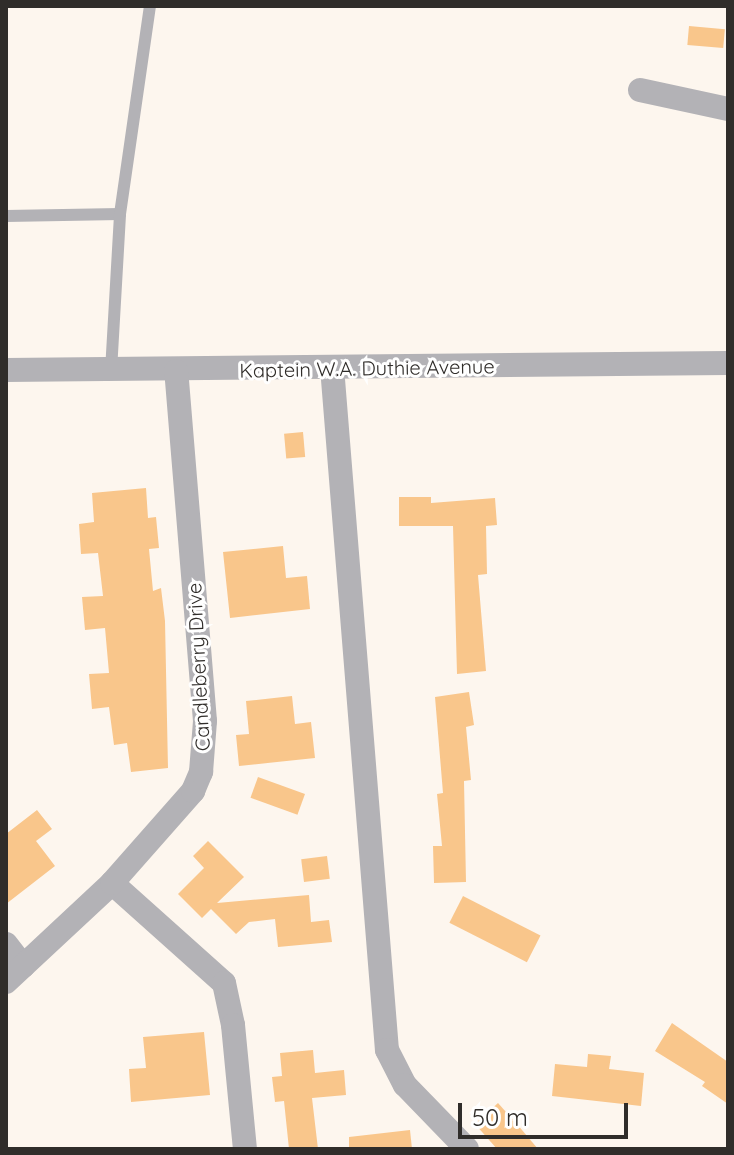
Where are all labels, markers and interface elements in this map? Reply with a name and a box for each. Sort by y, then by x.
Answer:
street label: Kaptein W.A. Duthie Avenue [239,354,495,382]
street label: Candleberry Drive [182,582,214,752]
scale bar [462,1087,632,1137]
text: 50 m [472,1102,528,1132]

